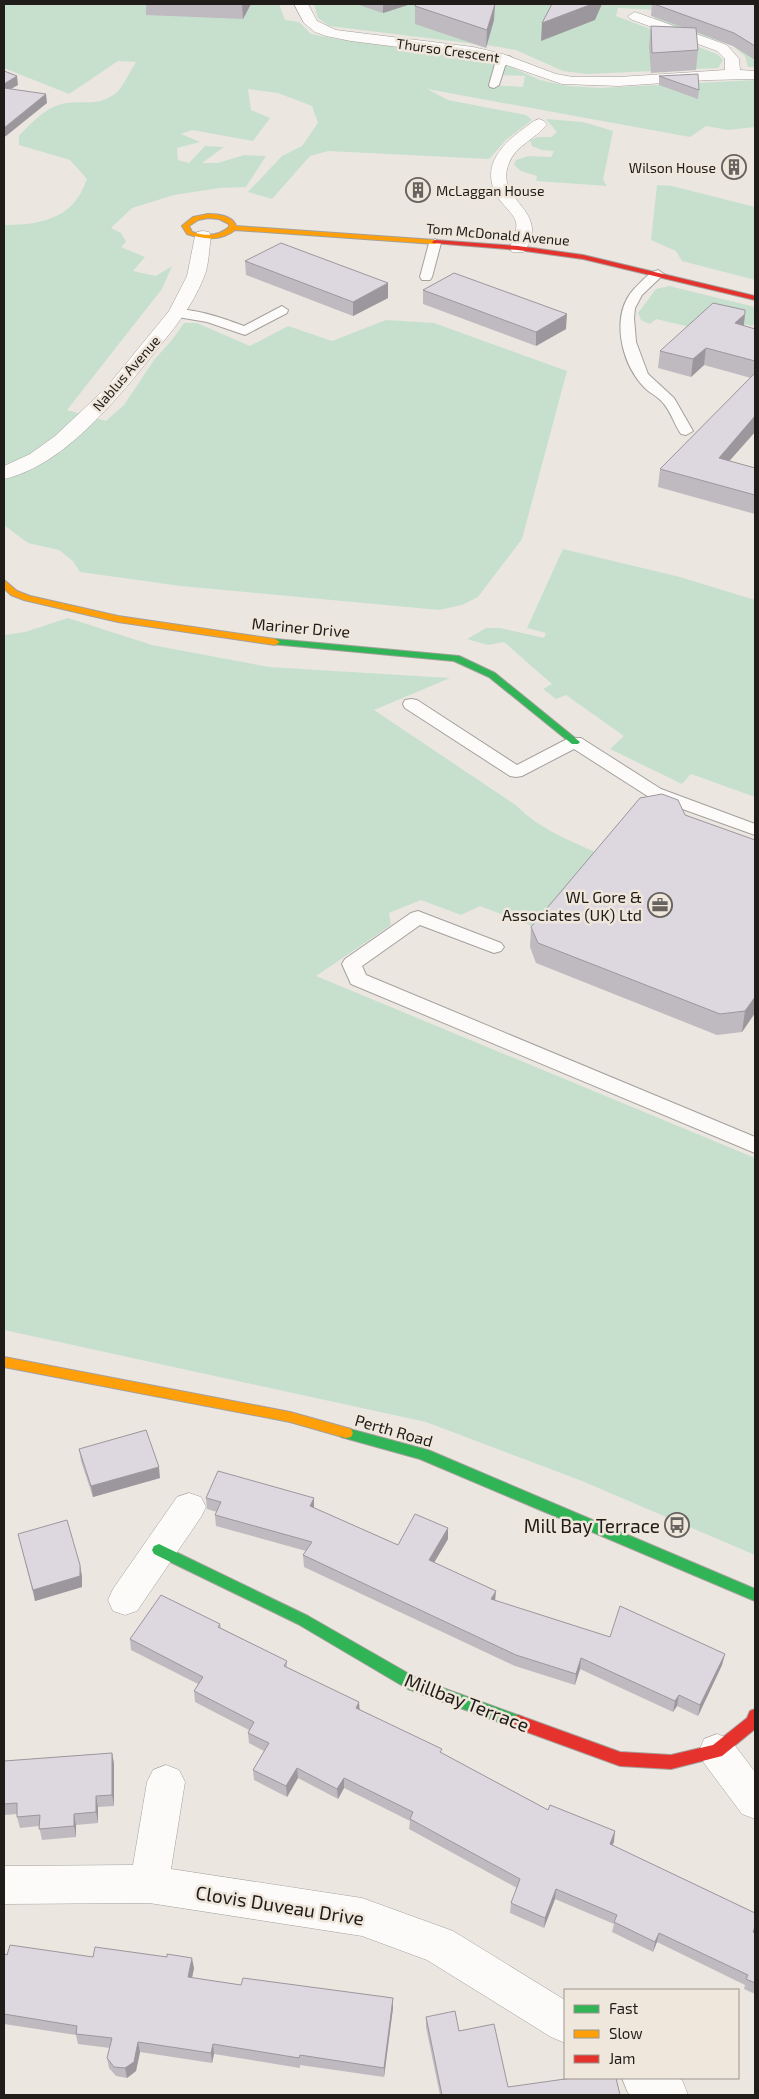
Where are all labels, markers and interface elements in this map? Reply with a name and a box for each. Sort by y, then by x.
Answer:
street label: Thurso Crescent [395,34,501,66]
building icon: Wilson House [721,154,747,180]
place label: Wilson House [629,159,716,176]
building icon: McLaggan House [405,177,431,203]
place label: McLaggan House [436,182,544,199]
street label: Tom McDonald Avenue [426,219,570,249]
street label: Nablus Avenue [89,332,163,414]
street label: Mariner Drive [251,613,351,641]
place label: WL Gore & Associates (UK) Ltd [502,887,642,924]
office icon: WL Gore & Associates (UK) Ltd [647,892,673,918]
street label: Perth Road [353,1410,435,1450]
bus stop icon: Mill Bay Terrace [664,1512,690,1538]
place label: Mill Bay Terrace [524,1514,660,1537]
street label: Millbay Terrace [402,1668,532,1736]
street label: Clovis Duveau Drive [194,1880,366,1930]
legend [564,1989,739,2079]
text: Fast [609,1999,639,2017]
text: Slow [609,2024,643,2042]
text: Jam [609,2049,635,2067]

